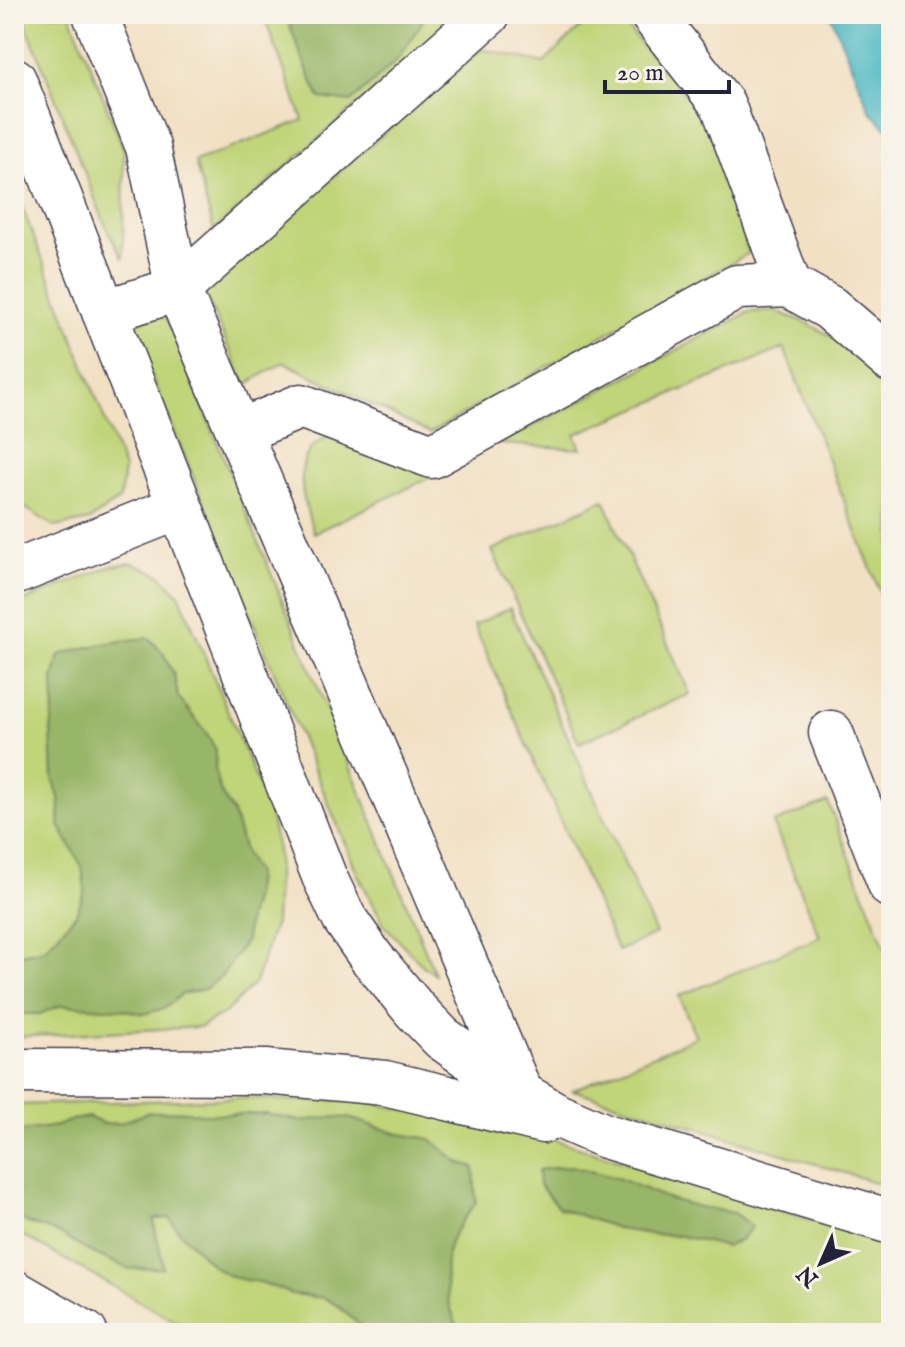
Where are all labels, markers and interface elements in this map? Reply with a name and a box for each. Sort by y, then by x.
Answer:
scale bar [605,44,729,94]
text: 20 m [617,58,664,89]
north arrow [781,1223,861,1303]
text: N [792,1259,826,1293]

